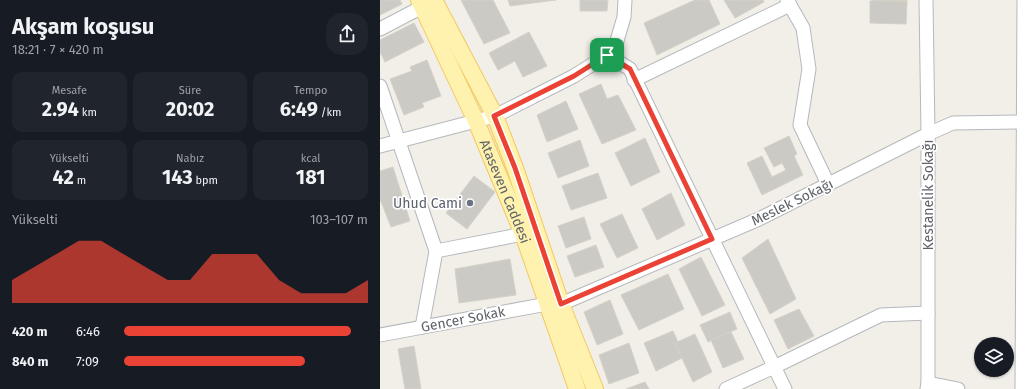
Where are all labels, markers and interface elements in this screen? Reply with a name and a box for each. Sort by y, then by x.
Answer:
text: Akşam koşusu [12,13,154,40]
button: share [326,13,368,55]
pin [590,38,624,72]
text: 18:21 · 7 × 420 m [12,42,104,57]
icon: arrive [596,44,618,66]
text: Mesafe [52,84,87,97]
text: Süre [179,84,201,97]
text: Tempo [294,84,327,97]
text: 2.94 [42,97,79,121]
text: 20:02 [166,97,214,121]
text: 6:49 [280,97,318,121]
text: km [79,106,97,119]
text: /km [318,106,342,119]
street label: Ataseven Caddesi [476,137,534,246]
street label: Kestanelik Sokağı [920,139,937,251]
text: Yükselti [50,152,89,165]
text: Nabız [176,152,204,165]
text: kcal [301,152,321,165]
text: 42 [53,165,74,189]
text: 143 [162,165,193,189]
text: 181 [296,165,325,189]
text: m [74,174,86,187]
text: bpm [193,174,218,187]
street label: Meslek Sokağı [748,175,836,230]
place label: Uhud Cami [393,195,462,212]
marker: Uhud Cami [465,198,475,208]
text: Yükselti [12,212,58,227]
text: 103–107 m [310,212,368,227]
street label: Gencer Sokak [420,303,507,336]
text: 420 m [12,324,47,339]
text: 6:46 [76,324,100,339]
map controls [974,337,1014,377]
button: layers [974,337,1014,377]
text: 840 m [12,354,49,369]
text: 7:09 [76,354,99,369]

